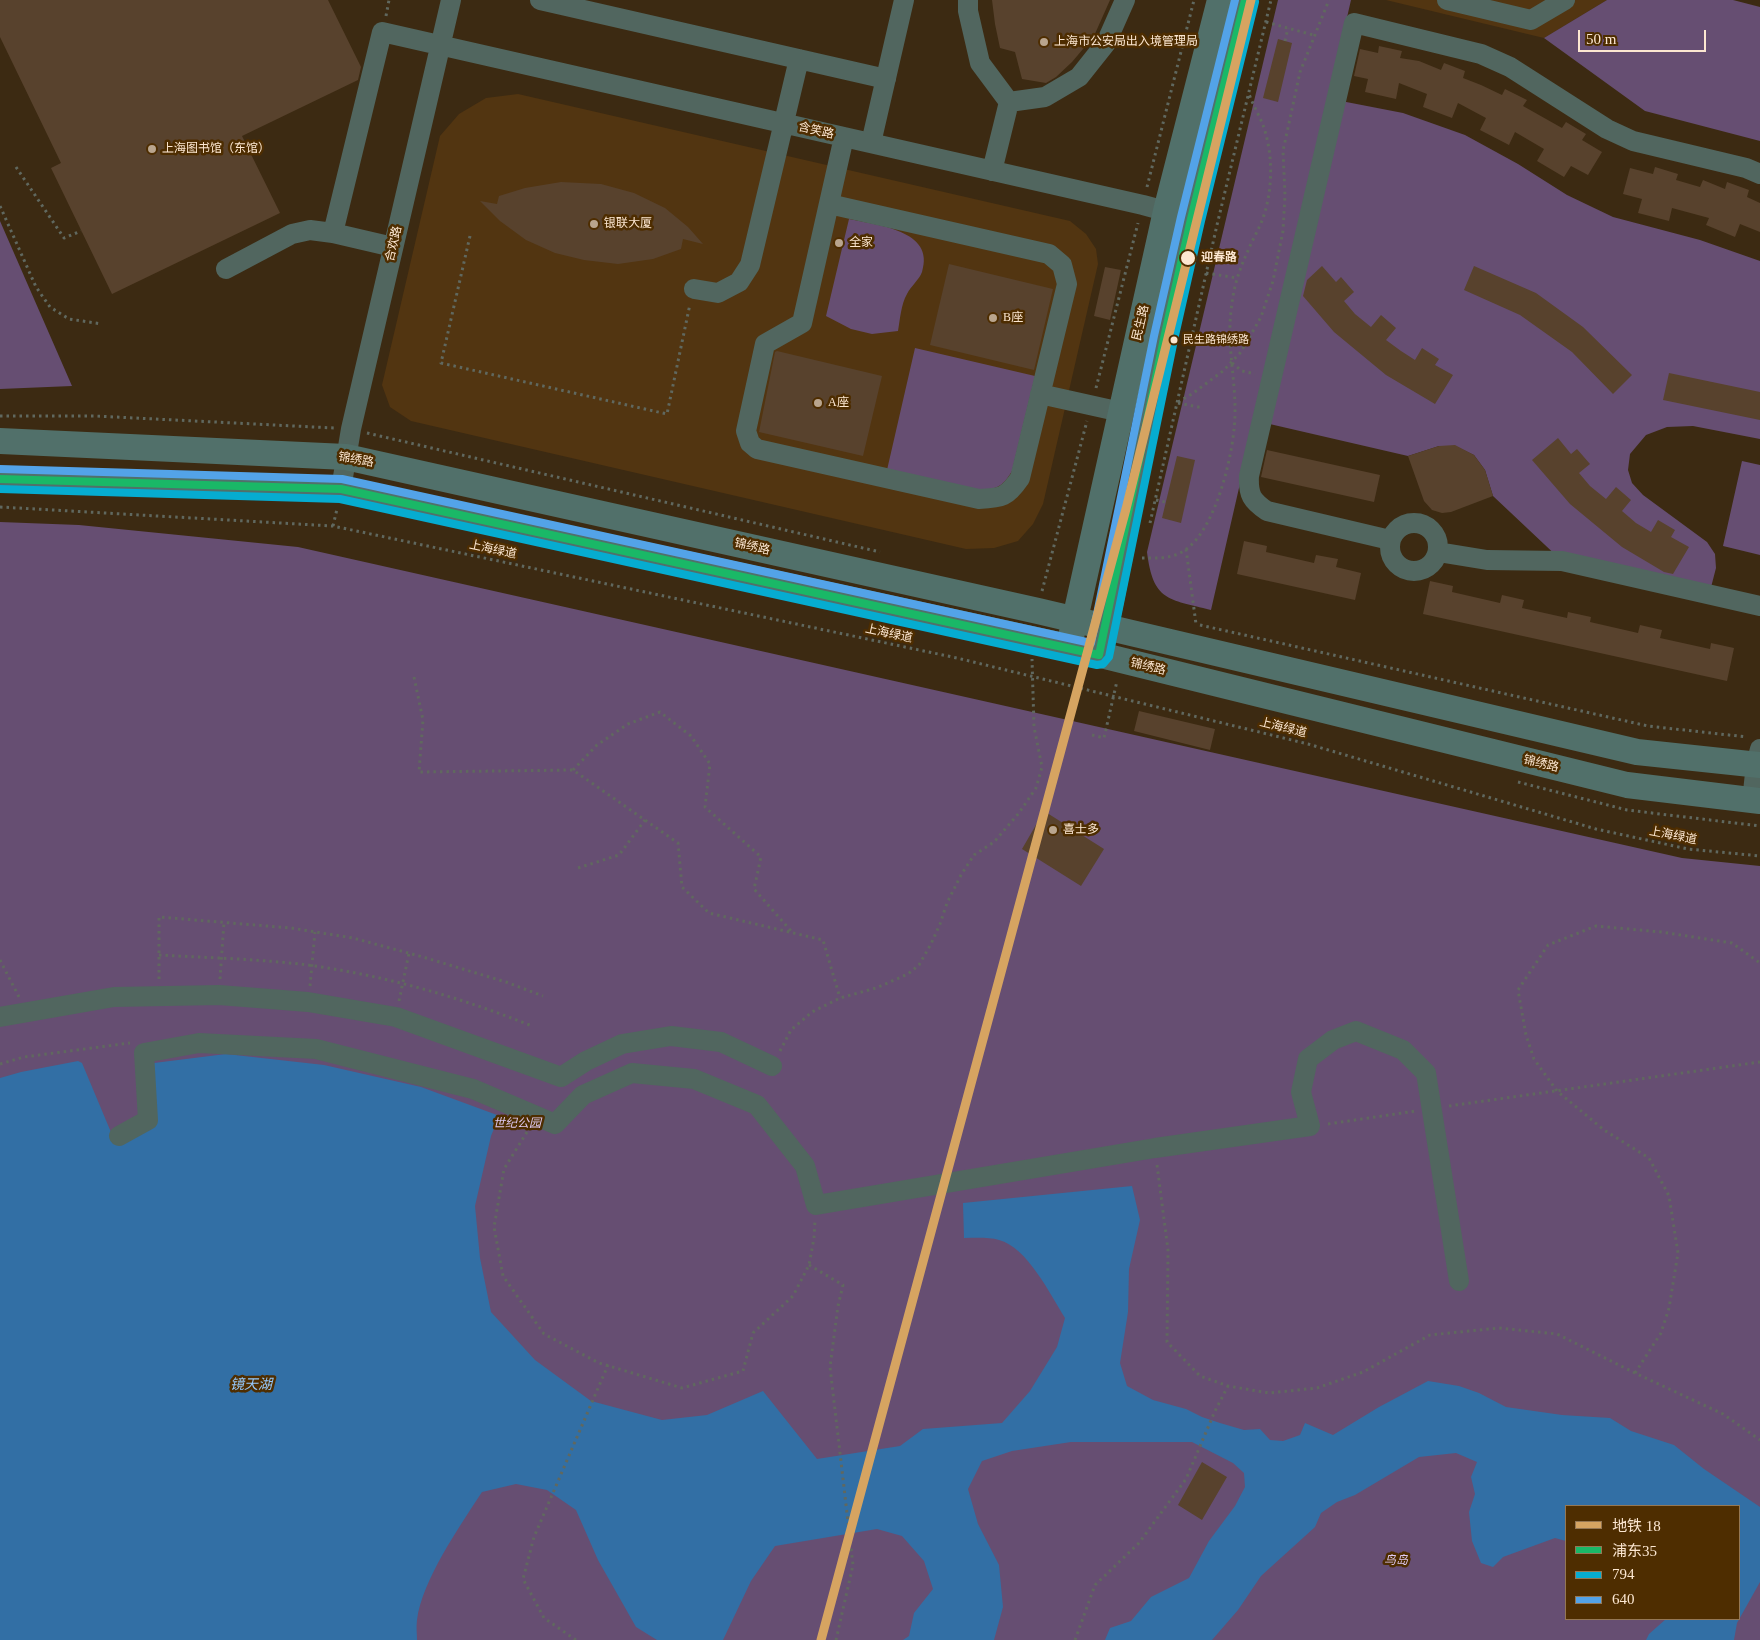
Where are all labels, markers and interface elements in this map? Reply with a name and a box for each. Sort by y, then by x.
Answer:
scale bar [1580,20,1708,52]
text: 50 m [1586,31,1616,47]
place label: 上海市公安局出入境管理局 [1054,35,1198,49]
marker: 上海市公安局出入境管理局 [1038,36,1050,48]
street label: 含笑路 [797,120,835,142]
place label: 上海图书馆（东馆） [162,142,270,156]
marker: 上海图书馆（东馆） [146,143,158,155]
place label: 银联大厦 [604,217,652,231]
marker: 银联大厦 [588,218,600,230]
street label: 合欢路 [383,225,405,263]
place label: 全家 [849,236,873,250]
marker: 全家 [833,237,845,249]
marker: 迎春路 [1179,249,1197,267]
place label: 迎春路 [1201,251,1237,265]
street label: 民生路 [1130,304,1152,342]
place label: B座 [1003,311,1023,325]
marker: B座 [987,312,999,324]
place label: 民生路锦绣路 [1183,333,1249,347]
marker: 民生路锦绣路 [1169,335,1179,345]
place label: A座 [828,396,849,410]
marker: A座 [812,397,824,409]
street label: 锦绣路 [337,450,375,470]
street label: 锦绣路 [733,536,771,558]
street label: 上海绿道 [468,538,518,562]
street label: 上海绿道 [864,622,914,646]
street label: 锦绣路 [1129,656,1167,678]
street label: 上海绿道 [1258,715,1308,741]
street label: 锦绣路 [1522,753,1560,775]
place label: 喜士多 [1063,823,1099,837]
marker: 喜士多 [1047,824,1059,836]
street label: 上海绿道 [1648,824,1698,848]
park label: 世纪公园 [493,1117,541,1131]
water label: 镜天湖 [230,1377,272,1393]
legend [1565,1505,1740,1620]
text: 地铁 18 [1612,1518,1661,1534]
text: 浦东35 [1612,1543,1657,1559]
park label: 鸟岛 [1384,1554,1408,1568]
text: 794 [1612,1566,1635,1582]
text: 640 [1612,1591,1635,1607]

